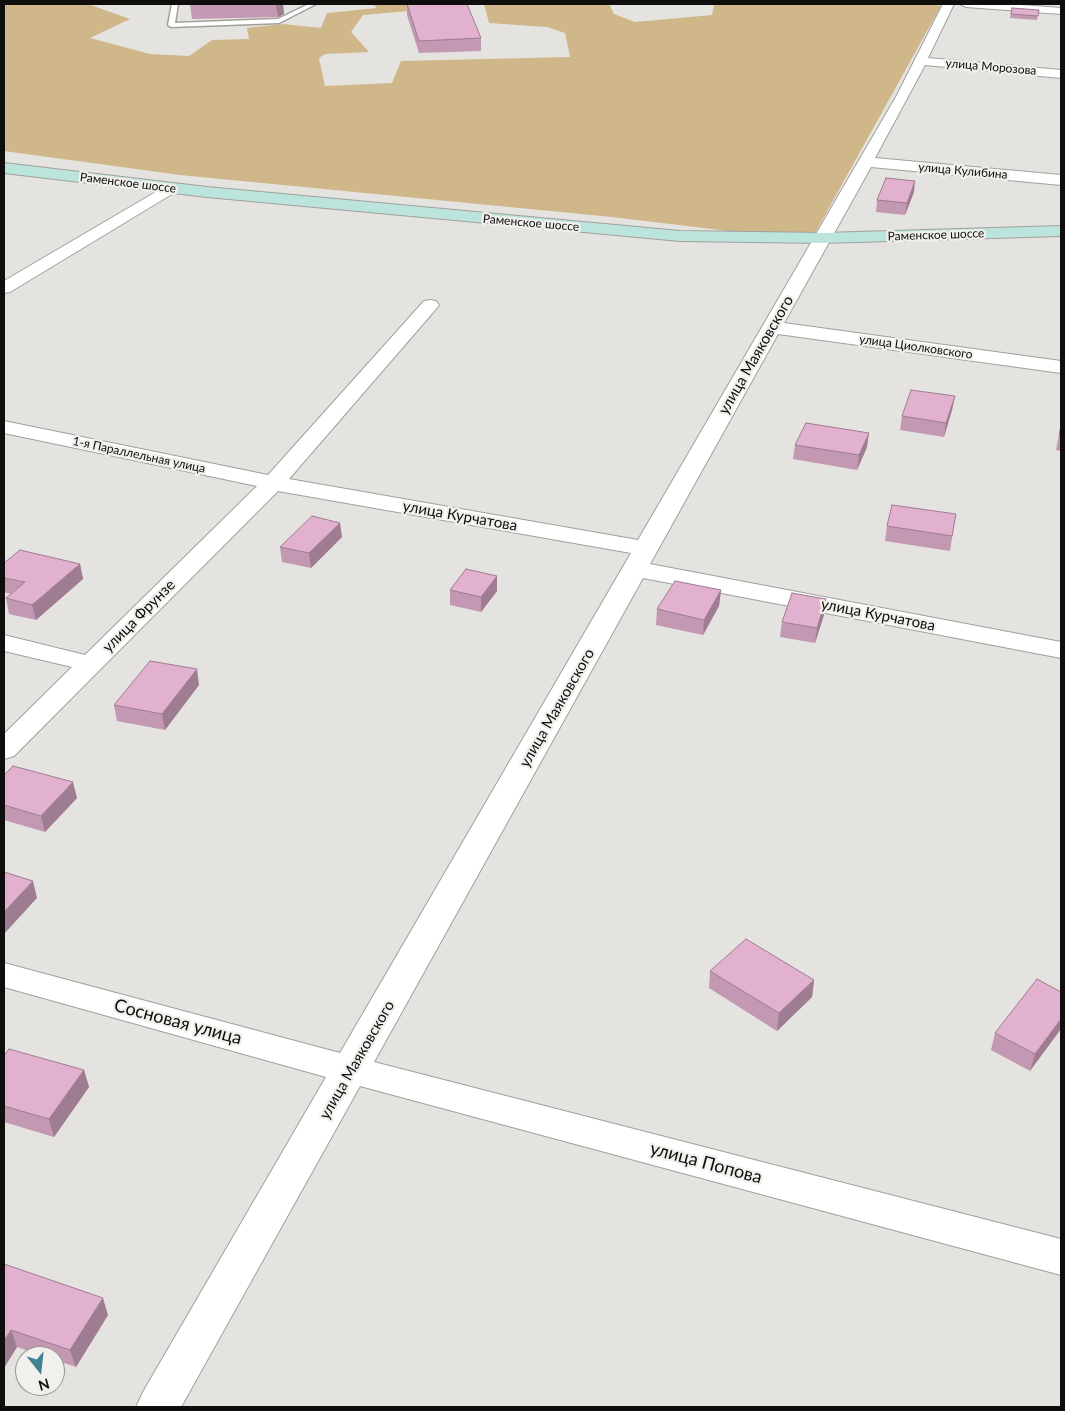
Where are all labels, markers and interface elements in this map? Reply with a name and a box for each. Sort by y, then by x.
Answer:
street label: улица Морозова [945,56,1037,78]
street label: улица Кулибина [918,160,1008,182]
street label: Раменское шоссе [79,170,177,196]
street label: Раменское шоссе [482,212,580,234]
street label: Раменское шоссе [887,226,985,244]
street label: улица Маяковского [715,292,797,418]
street label: улица Циолковского [858,332,974,362]
street label: 1-я Параллельная улица [71,434,207,476]
street label: улица Курчатова [401,497,519,535]
street label: улица Фрунзе [99,576,179,656]
street label: улица Курчатова [819,595,937,635]
street label: улица Маяковского [516,645,598,771]
street label: Сосновая улица [112,995,244,1049]
street label: улица Маяковского [316,997,398,1123]
street label: улица Попова [648,1138,764,1188]
north arrow [15,1346,65,1396]
text: N [36,1375,52,1395]

